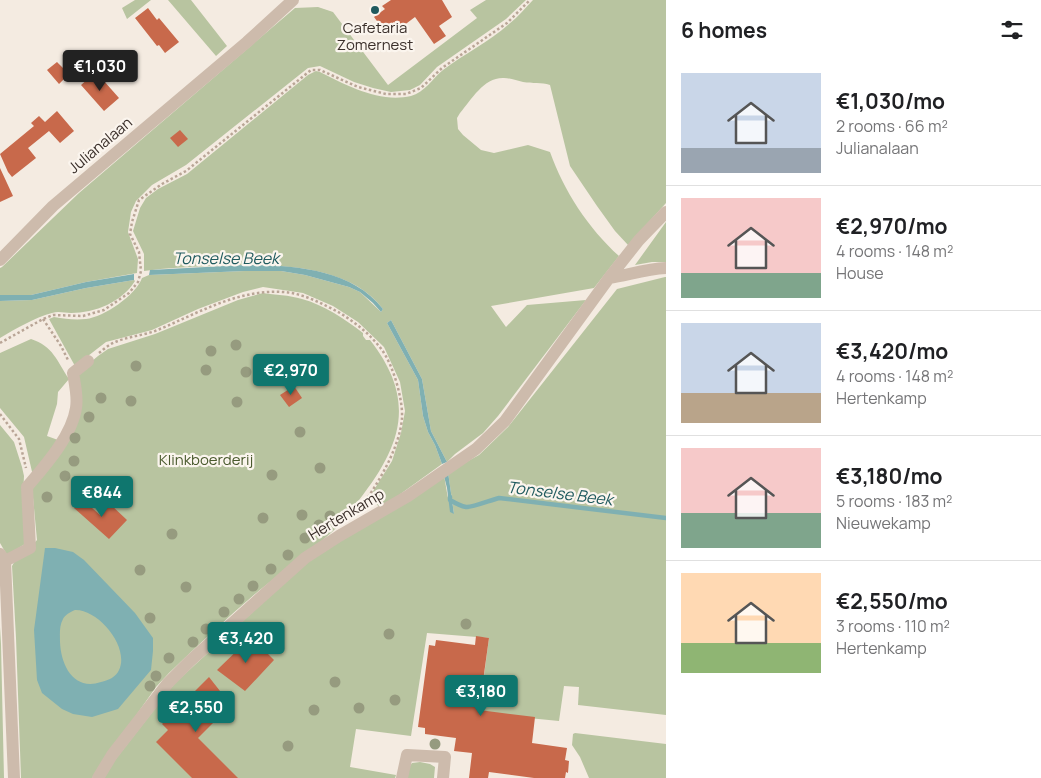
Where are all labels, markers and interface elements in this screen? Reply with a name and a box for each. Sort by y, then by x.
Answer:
marker: Cafetaria Zomernest [369,4,381,16]
text: 6 homes [681,16,767,44]
icon: filters [998,16,1026,44]
place label: Cafetaria Zomernest [337,17,413,55]
pin: €1,030 [59,49,141,92]
text: €1,030 [74,55,126,77]
text: €1,030/mo [836,87,945,115]
icon: home [721,93,781,153]
street label: Julianalaan [64,112,137,178]
text: 2 rooms · 66 m² [836,115,948,137]
text: Julianalaan [836,137,919,159]
text: €2,970/mo [836,212,947,240]
icon: home [721,218,781,278]
text: 4 rooms · 148 m² [836,240,953,262]
water label: Tonselse Beek [173,247,281,269]
text: House [836,262,884,284]
text: €3,420/mo [836,337,948,365]
icon: home [721,343,781,403]
pin: €2,970 [250,354,332,396]
text: €2,970 [264,359,318,381]
text: 4 rooms · 148 m² [836,365,953,387]
text: Hertenkamp [836,387,927,409]
park label: Klinkboerderij [159,449,253,470]
text: €3,180/mo [836,462,942,490]
icon: home [721,468,781,528]
pin: €844 [72,476,132,518]
water label: Tonselse Beek [506,476,616,511]
text: €844 [82,481,122,503]
street label: Hertenkamp [304,483,388,545]
text: 5 rooms · 183 m² [836,490,953,512]
text: Nieuwekamp [836,512,931,534]
text: €2,550/mo [836,587,948,615]
icon: home [721,593,781,653]
text: 3 rooms · 110 m² [836,615,950,637]
pin: €3,420 [205,622,287,664]
text: €3,420 [219,627,273,649]
text: Hertenkamp [836,637,927,659]
pin: €3,180 [440,674,522,717]
text: €3,180 [456,680,506,702]
pin: €2,550 [155,690,237,733]
text: €2,550 [169,696,223,718]

